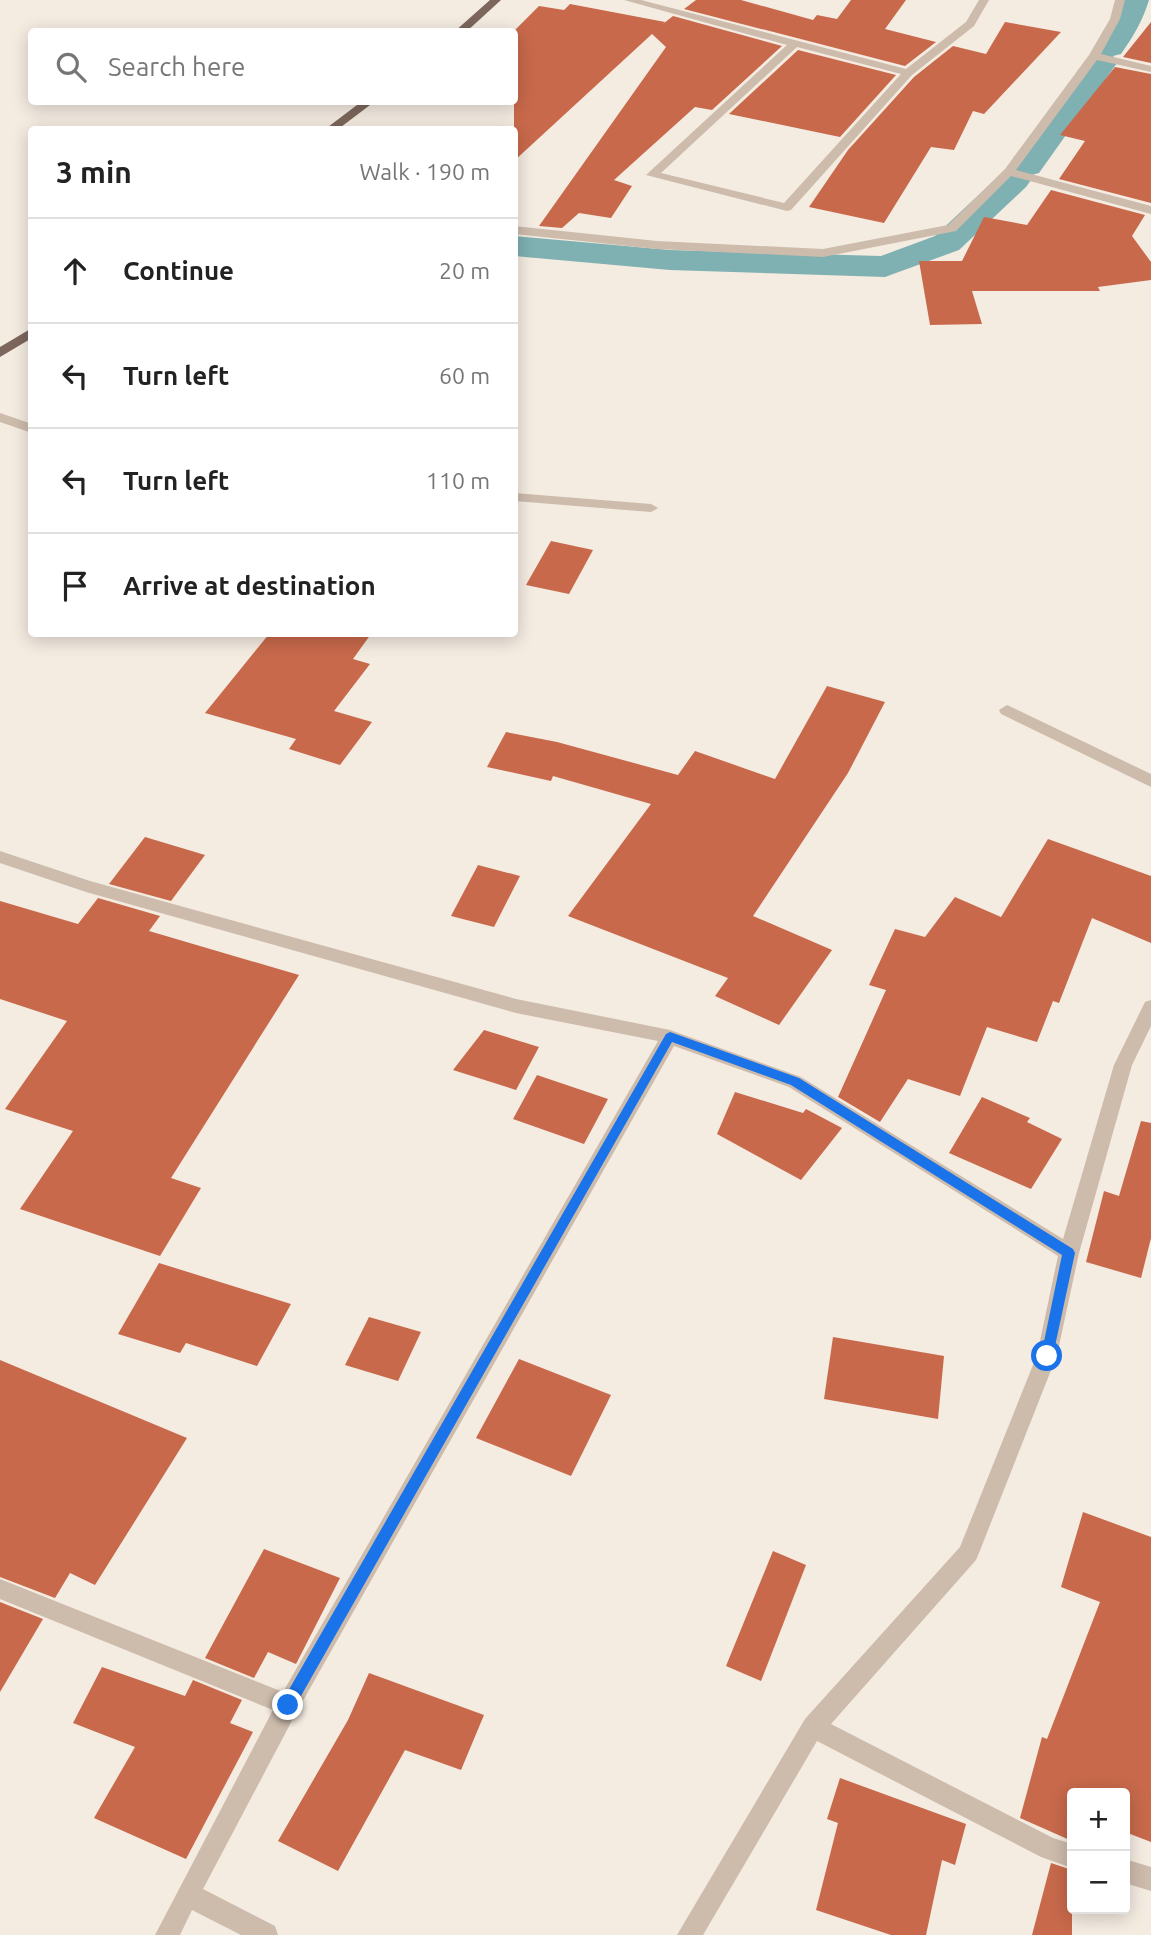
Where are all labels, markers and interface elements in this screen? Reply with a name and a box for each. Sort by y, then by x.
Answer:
search box [28,28,518,105]
icon: search [52,48,90,86]
text: Search here [108,52,245,81]
text: 3 min [56,155,132,189]
text: Walk · 190 m [359,159,490,184]
icon: ahead [56,252,94,290]
text: Continue [123,256,234,285]
text: 20 m [439,258,490,283]
icon: left [56,357,94,395]
text: Turn left [123,361,229,390]
text: 60 m [439,363,490,388]
icon: left [56,462,94,500]
text: Turn left [123,466,229,495]
text: 110 m [426,468,490,493]
icon: arrive [56,567,94,605]
text: Arrive at destination [123,571,376,600]
route start [1031,1340,1062,1371]
route end [272,1689,303,1720]
map controls [1067,1788,1130,1914]
button: + [1067,1788,1130,1851]
button: − [1067,1851,1130,1914]

